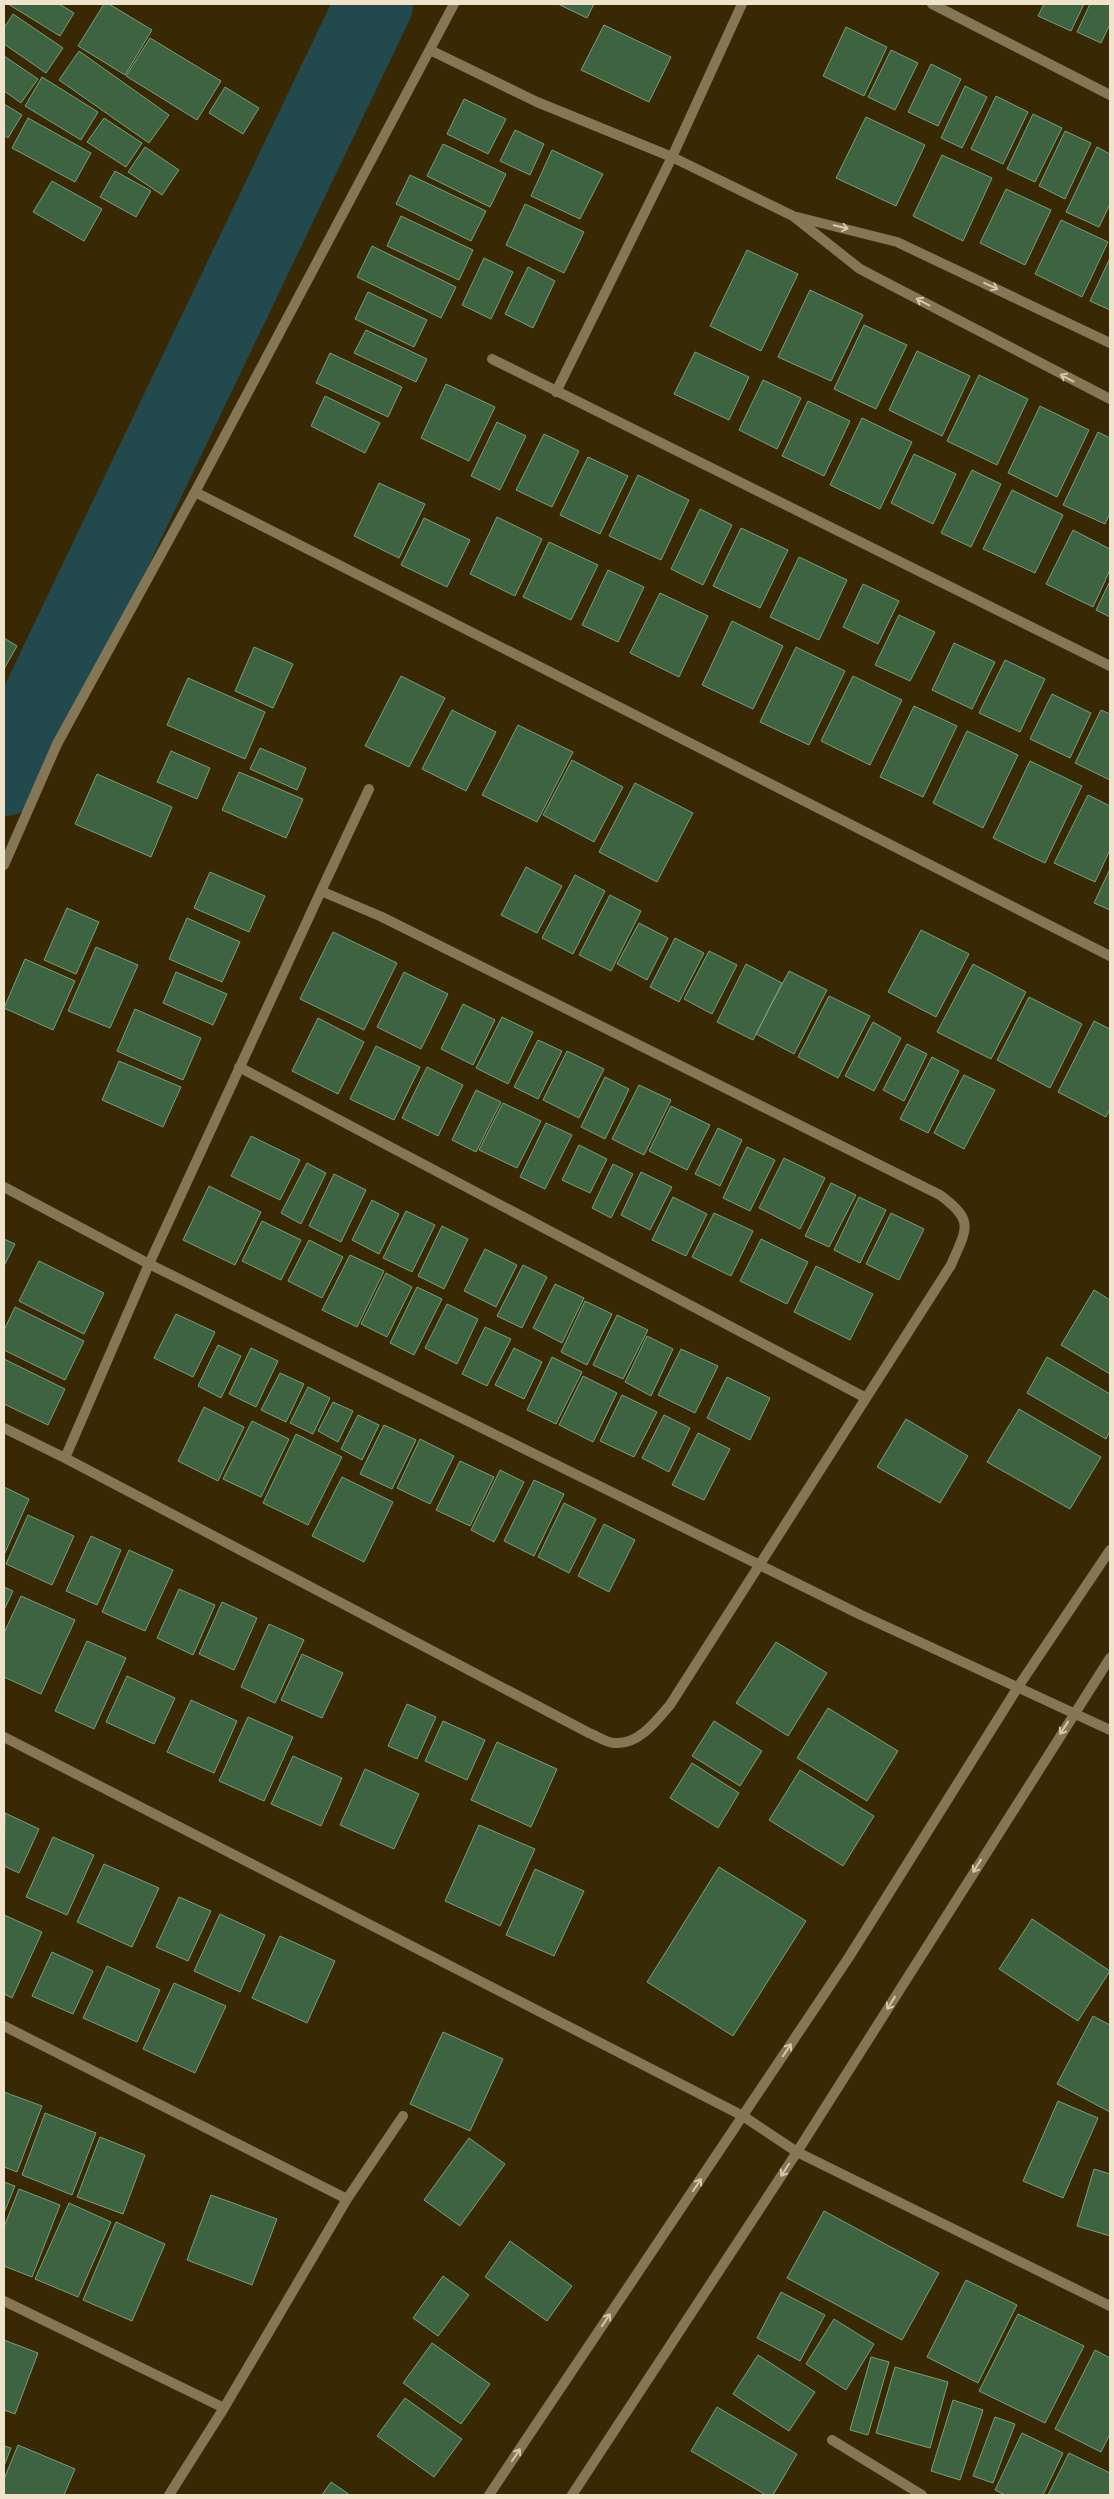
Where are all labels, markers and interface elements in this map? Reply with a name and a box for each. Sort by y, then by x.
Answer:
one-way arrow [832,223,848,232]
one-way arrow [984,281,999,291]
one-way arrow [915,297,930,307]
one-way arrow [1059,373,1074,383]
one-way arrow [1059,1721,1069,1735]
one-way arrow [972,1858,982,1872]
one-way arrow [886,1996,896,2010]
one-way arrow [782,2043,792,2057]
one-way arrow [780,2163,790,2177]
one-way arrow [692,2178,702,2192]
one-way arrow [601,2313,611,2327]
one-way arrow [511,2448,521,2462]

